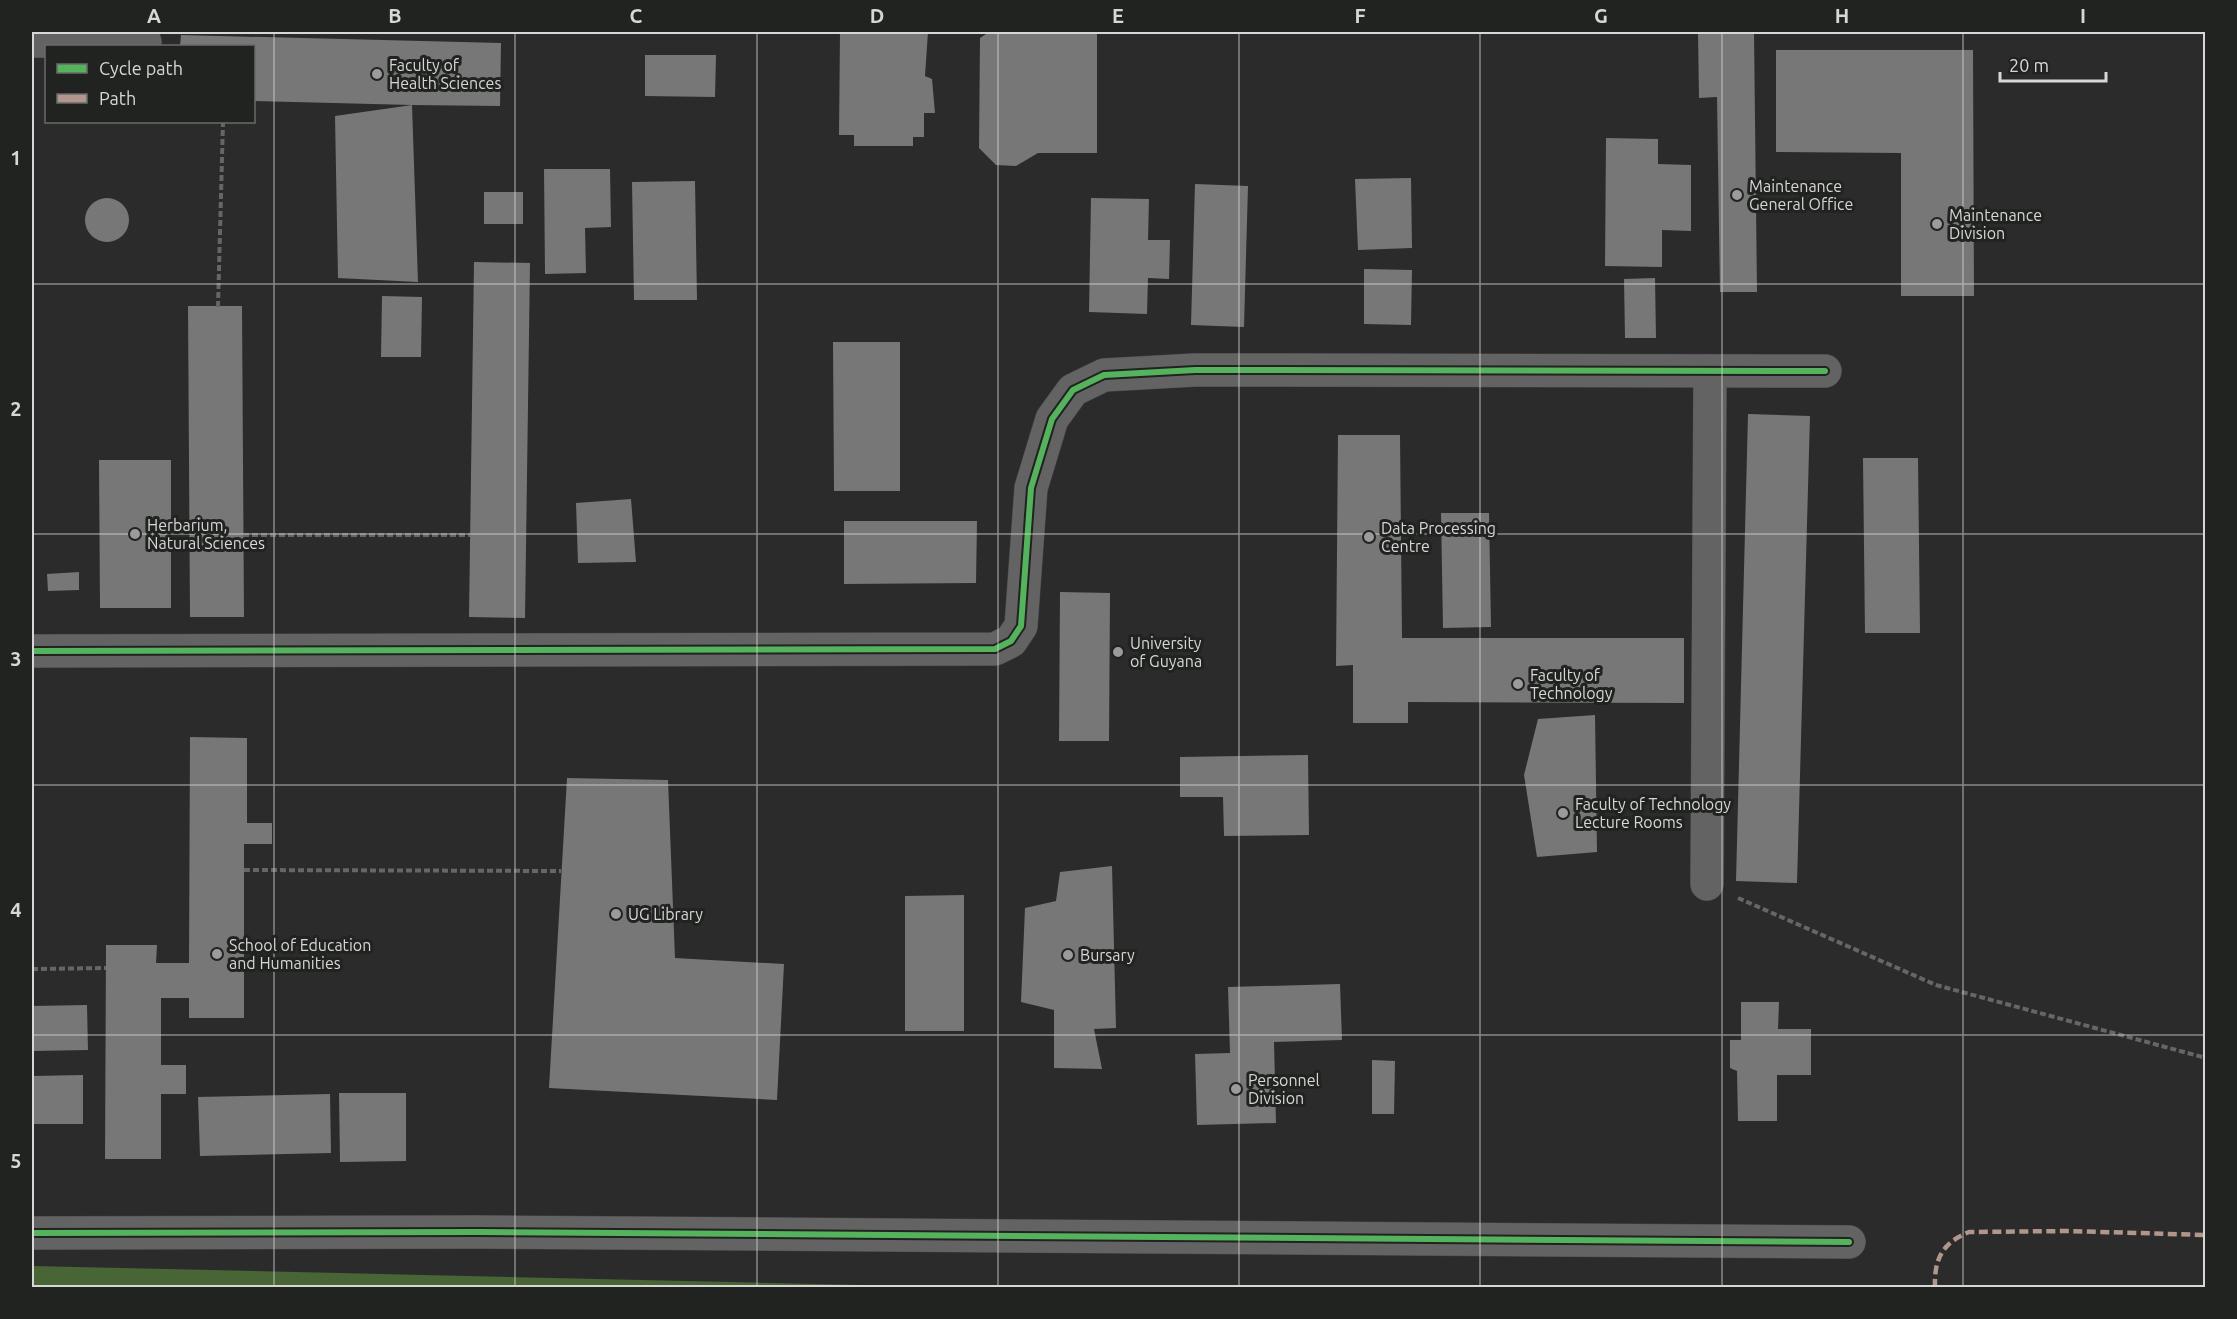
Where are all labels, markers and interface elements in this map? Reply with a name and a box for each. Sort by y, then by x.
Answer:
text: A [147,4,161,27]
text: B [388,4,402,27]
text: C [630,4,643,27]
text: D [870,4,884,27]
text: E [1112,4,1124,27]
text: F [1354,4,1366,27]
text: G [1594,4,1608,27]
text: H [1835,4,1849,27]
text: I [2080,4,2086,27]
legend [45,45,255,123]
scale bar [2000,45,2106,83]
text: 20 m [2009,55,2049,75]
place label: Faculty of Health Sciences [389,56,501,92]
text: Cycle path [99,58,183,78]
marker: Faculty of Health Sciences [370,67,384,81]
text: Path [99,88,136,108]
text: 1 [10,146,22,169]
place label: Maintenance General Office [1749,177,1853,213]
marker: Maintenance General Office [1730,188,1744,202]
place label: Maintenance Division [1949,206,2042,242]
marker: Maintenance Division [1930,217,1944,231]
text: 2 [10,397,22,420]
place label: Herbarium, Natural Sciences [147,516,265,552]
place label: Data Processing Centre [1381,519,1496,555]
marker: Herbarium, Natural Sciences [128,527,142,541]
marker: Data Processing Centre [1362,530,1376,544]
place label: University of Guyana [1130,634,1202,670]
marker: University of Guyana [1111,645,1125,659]
text: 3 [10,647,22,670]
place label: Faculty of Technology [1530,666,1613,702]
marker: Faculty of Technology [1511,677,1525,691]
place label: Faculty of Technology Lecture Rooms [1575,795,1731,831]
marker: Faculty of Technology Lecture Rooms [1556,806,1570,820]
text: 4 [10,898,22,921]
place label: UG Library [628,905,703,923]
marker: UG Library [609,907,623,921]
place label: School of Education and Humanities [229,936,371,972]
place label: Bursary [1080,946,1135,964]
marker: School of Education and Humanities [210,947,224,961]
marker: Bursary [1061,948,1075,962]
place label: Personnel Division [1248,1071,1320,1107]
marker: Personnel Division [1229,1082,1243,1096]
text: 5 [10,1149,22,1172]

